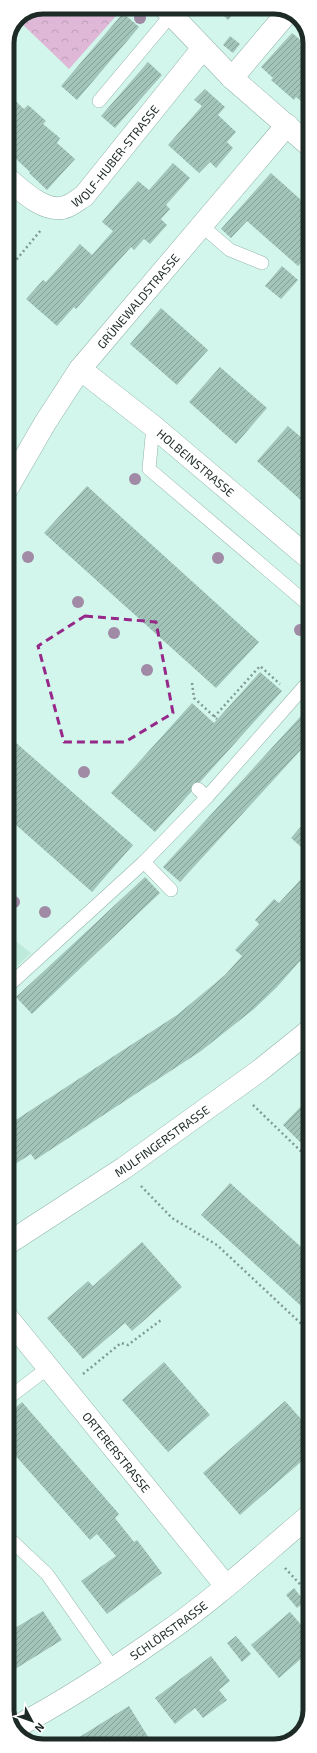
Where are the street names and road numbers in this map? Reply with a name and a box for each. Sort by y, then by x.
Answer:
street label: WOLF-HUBER-STRASSE [68,102,162,210]
street label: GRÜNEWALDSTRASSE [94,250,182,351]
street label: HOLBEINSTRASSE [155,426,238,499]
street label: MULFINGERSTRASSE [112,1102,212,1179]
street label: ORTERERSTRASSE [80,1409,154,1495]
street label: SCHLÖRSTRASSE [127,1597,210,1662]

